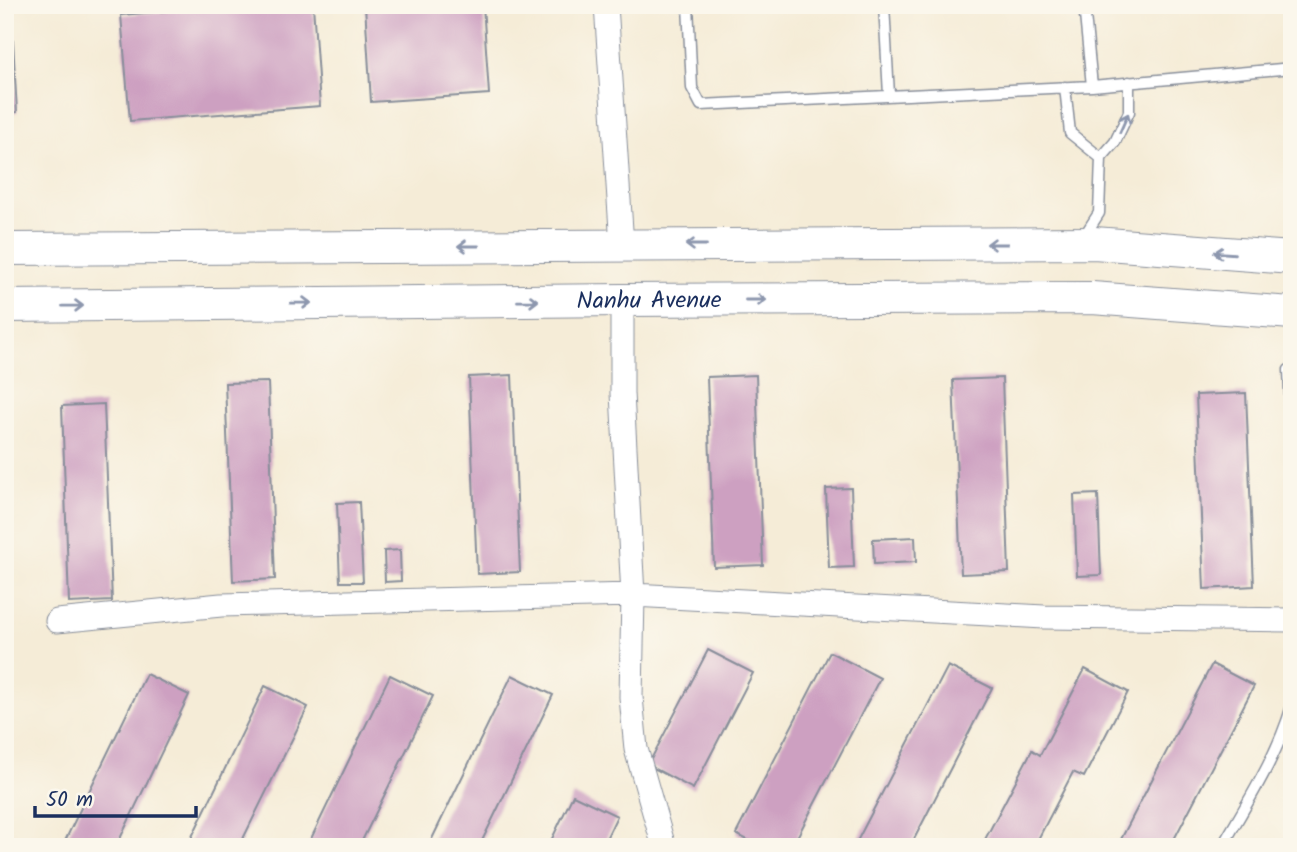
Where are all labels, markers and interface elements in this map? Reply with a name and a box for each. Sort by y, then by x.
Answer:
one-way arrow [1118,113,1131,134]
one-way arrow [985,237,1008,251]
one-way arrow [684,238,707,252]
one-way arrow [457,239,480,253]
one-way arrow [1213,246,1235,259]
street label: Nanhu Avenue [576,282,722,321]
one-way arrow [744,293,767,307]
one-way arrow [517,294,540,308]
one-way arrow [289,297,312,310]
one-way arrow [62,299,85,313]
scale bar [35,775,196,819]
text: 50 m [46,784,93,817]

